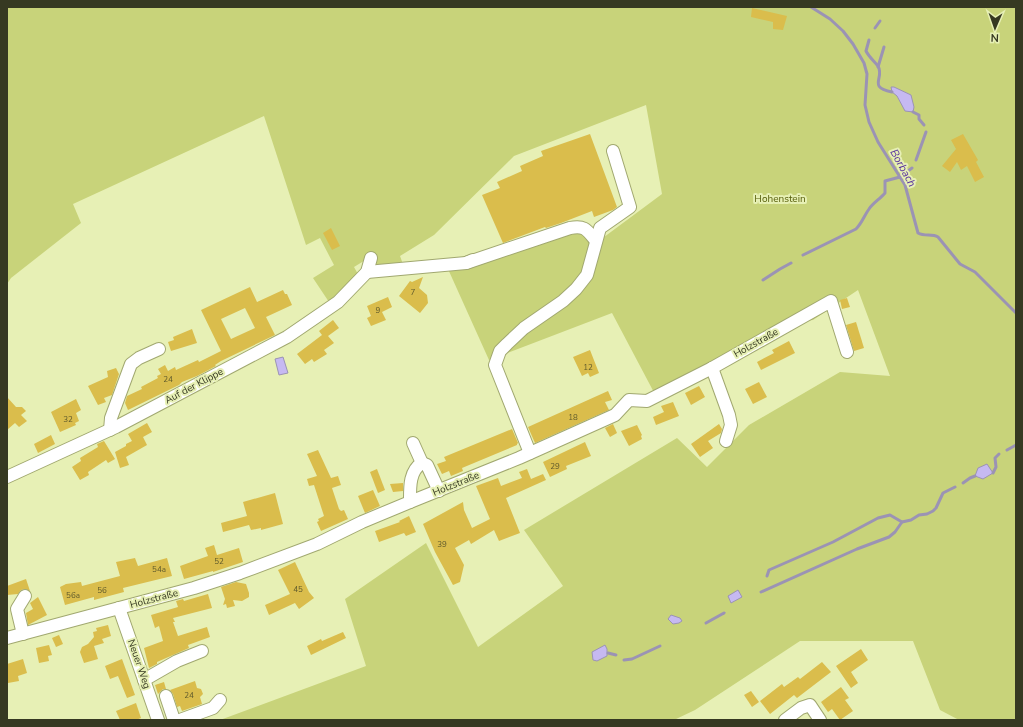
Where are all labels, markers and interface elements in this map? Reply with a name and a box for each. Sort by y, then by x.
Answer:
north arrow [975,8,1015,48]
text: N [990,30,999,45]
water label: Borbach [886,146,920,190]
park label: Hohenstein [754,192,806,206]
house number: 7 [411,287,416,298]
house number: 9 [376,305,381,316]
street label: Holzstraße [731,325,781,361]
house number: 12 [583,362,593,373]
street label: Auf der Klippe [162,365,226,407]
house number: 24 [163,374,173,385]
house number: 18 [568,412,578,423]
house number: 32 [63,414,73,425]
house number: 29 [550,461,560,472]
street label: Holzstraße [431,468,481,500]
house number: 39 [437,539,447,550]
house number: 52 [214,556,224,567]
house number: 54a [152,564,166,575]
house number: 45 [293,584,303,595]
house number: 56 [97,585,107,596]
street label: Holzstraße [128,586,180,612]
house number: 56a [66,590,80,601]
street label: Neuer Weg [124,637,154,691]
house number: 24 [184,690,194,701]

